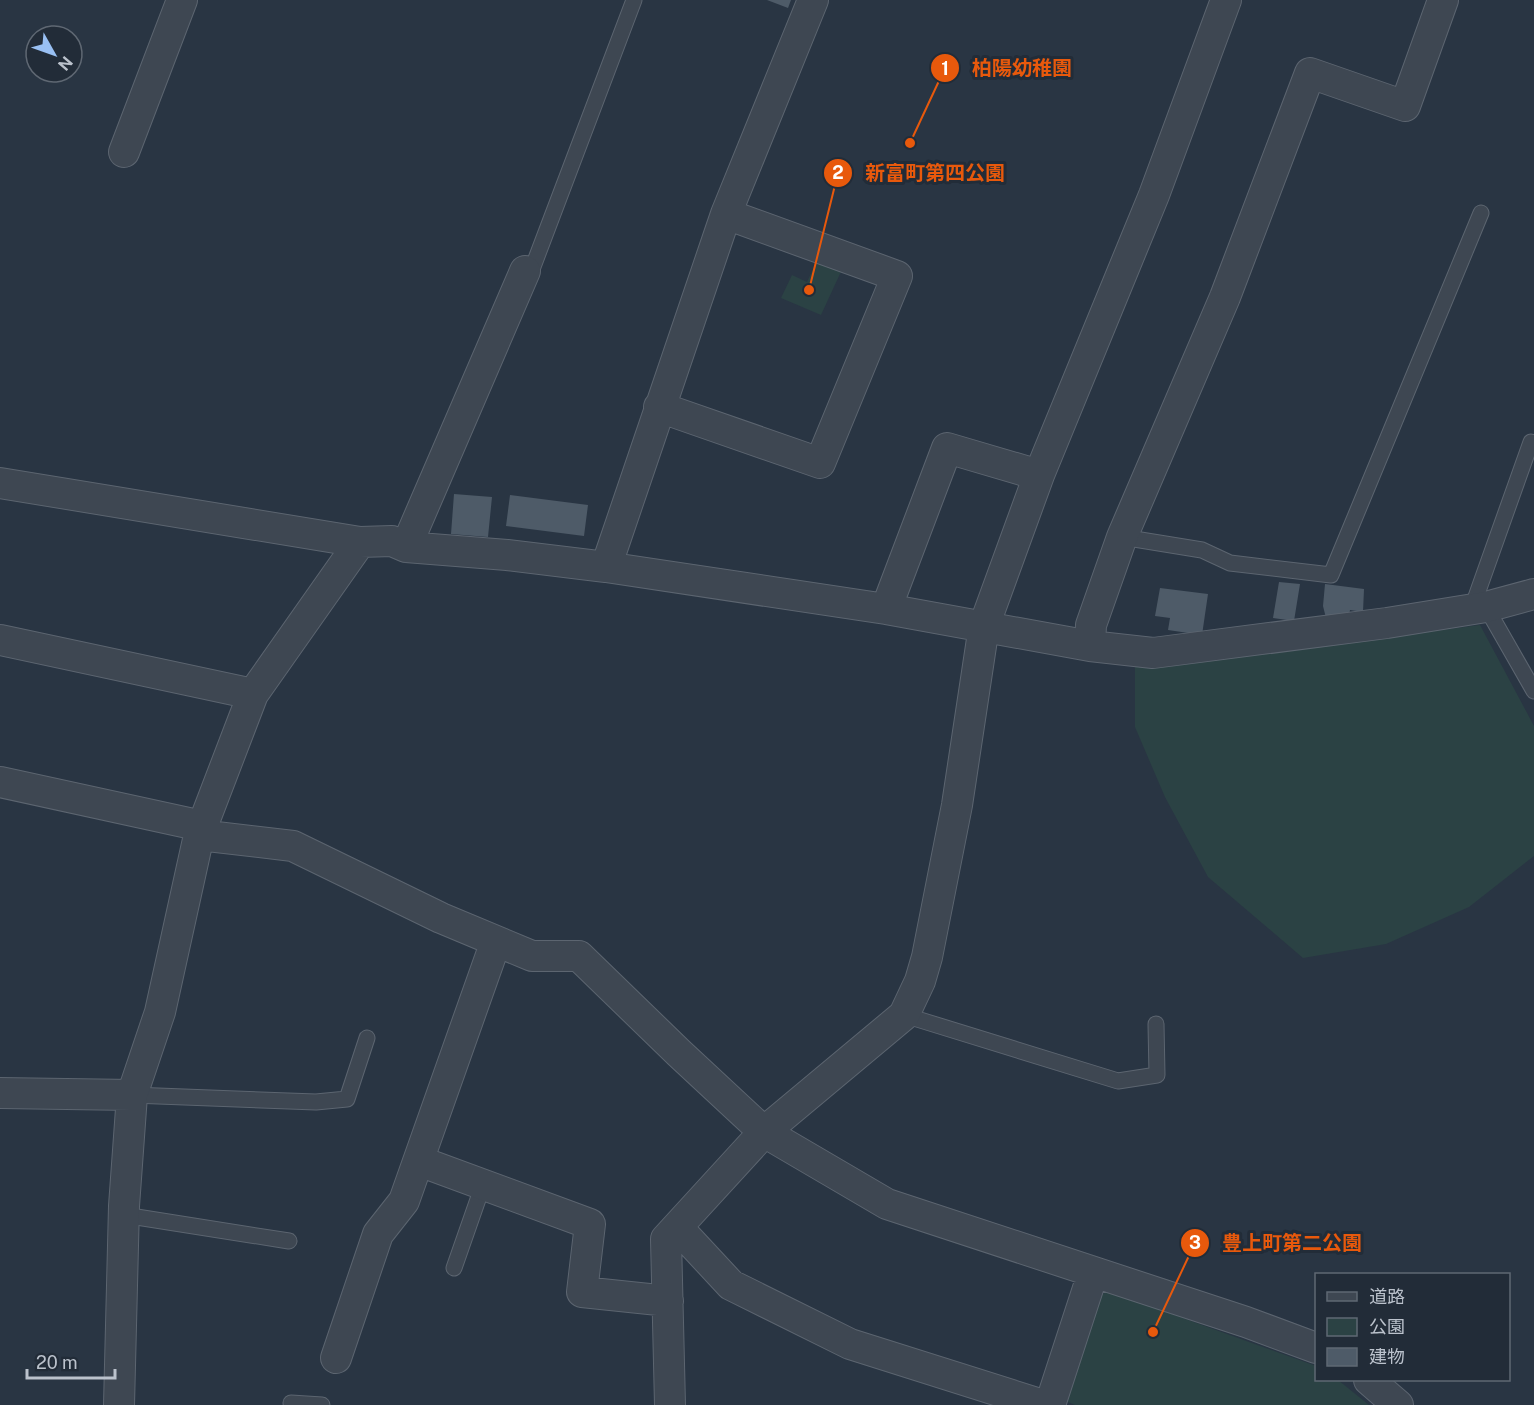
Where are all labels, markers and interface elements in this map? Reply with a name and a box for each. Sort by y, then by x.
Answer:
north arrow [24,24,84,84]
callout: 柏陽幼稚園 [930,49,1084,87]
text: N [54,52,76,74]
text: 柏陽幼稚園 [972,56,1072,80]
text: 1 [941,58,949,79]
callout: 新富町第四公園 [823,154,1017,192]
text: 新富町第四公園 [865,161,1005,185]
text: 2 [832,162,844,183]
callout: 豊上町第二公園 [1180,1224,1374,1262]
text: 豊上町第二公園 [1222,1231,1362,1255]
text: 3 [1189,1232,1201,1253]
legend [1315,1273,1510,1381]
text: 道路 [1369,1286,1405,1307]
text: 公園 [1369,1316,1405,1337]
scale bar [27,1342,116,1380]
text: 建物 [1369,1346,1405,1367]
text: 20 m [36,1352,78,1373]

